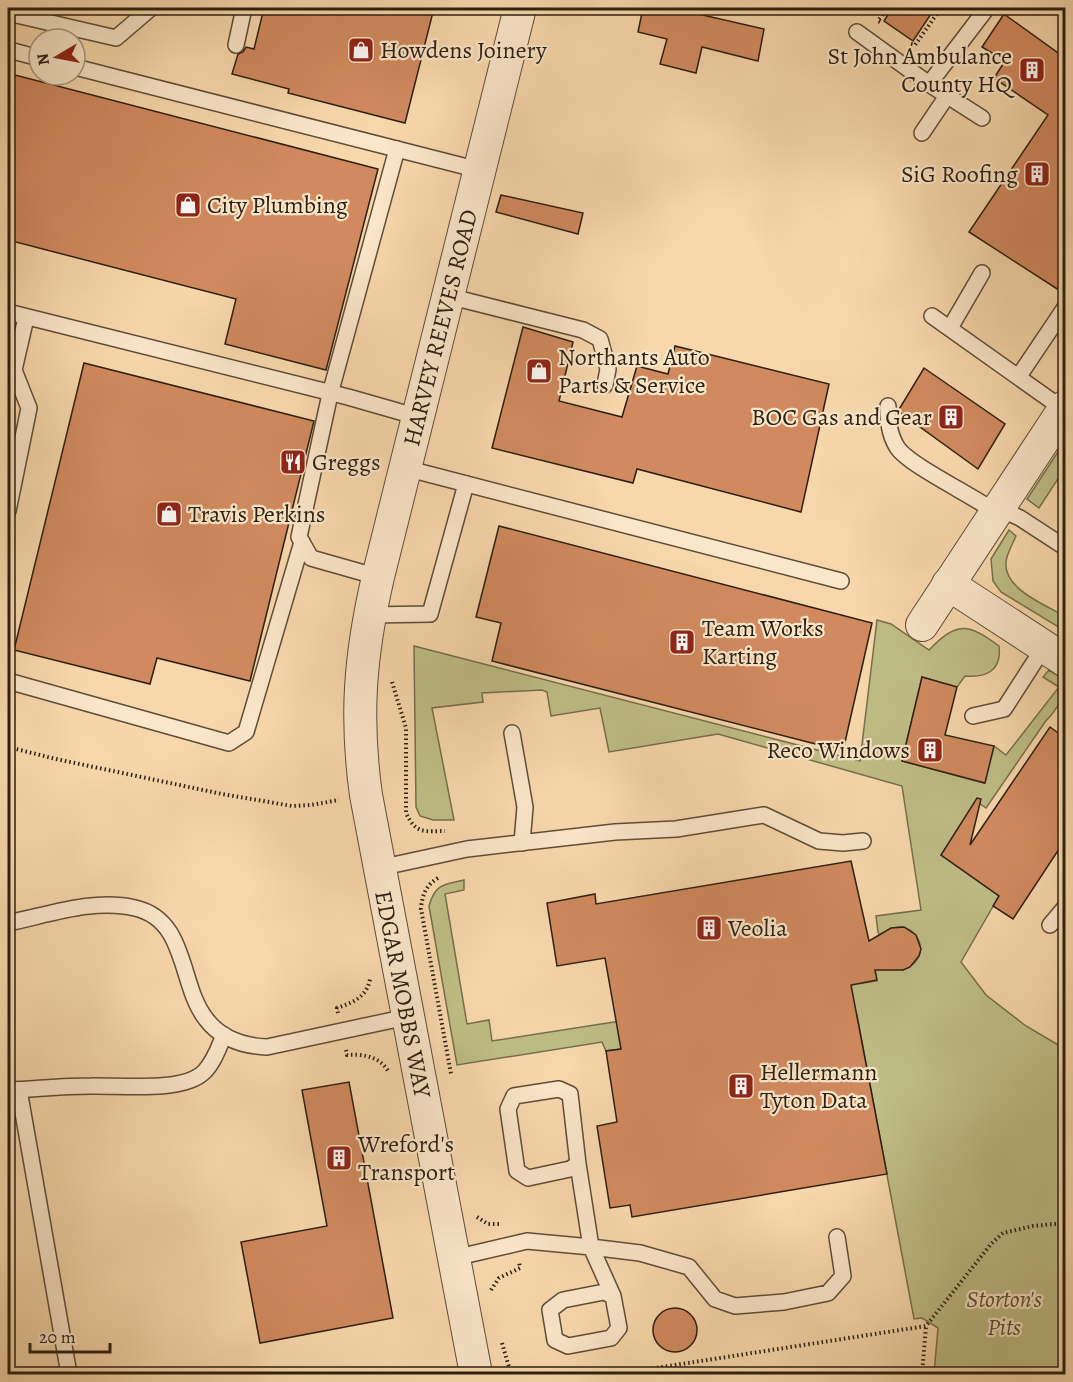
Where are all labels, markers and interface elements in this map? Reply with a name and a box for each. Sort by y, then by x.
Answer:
north arrow [27,27,87,87]
place label: Howdens Joinery [380,34,547,66]
shop icon: Howdens Joinery [346,35,376,65]
place label: St John Ambulance County HQ [828,40,1015,100]
text: N [31,51,55,67]
building icon: St John Ambulance County HQ [1017,55,1047,85]
place label: SiG Roofing [901,158,1018,190]
building icon: SiG Roofing [1022,159,1052,189]
place label: City Plumbing [207,189,348,221]
shop icon: City Plumbing [173,190,203,220]
street label: HARVEY REEVES ROAD [395,206,485,449]
place label: Northants Auto Parts & Service [558,341,710,401]
shop icon: Northants Auto Parts & Service [524,356,554,386]
place label: BOC Gas and Gear [751,401,932,433]
building icon: BOC Gas and Gear [936,402,966,432]
place label: Greggs [312,446,381,478]
restaurant icon: Greggs [278,447,308,477]
place label: Travis Perkins [188,498,326,530]
shop icon: Travis Perkins [154,499,184,529]
place label: Team Works Karting [702,612,824,672]
building icon: Team Works Karting [667,627,697,657]
place label: Reco Windows [766,734,910,766]
building icon: Reco Windows [915,735,945,765]
street label: EDGAR MOBBS WAY [367,888,439,1102]
place label: Veolia [727,912,788,944]
building icon: Veolia [694,913,724,943]
place label: Hellermann Tyton Data [760,1056,877,1116]
building icon: Hellermann Tyton Data [726,1071,756,1101]
place label: Wreford's Transport [357,1128,455,1188]
building icon: Wreford's Transport [324,1143,354,1173]
park label: Storton's Pits [966,1283,1042,1343]
scale bar [30,1316,110,1354]
text: 20 m [39,1325,76,1349]

